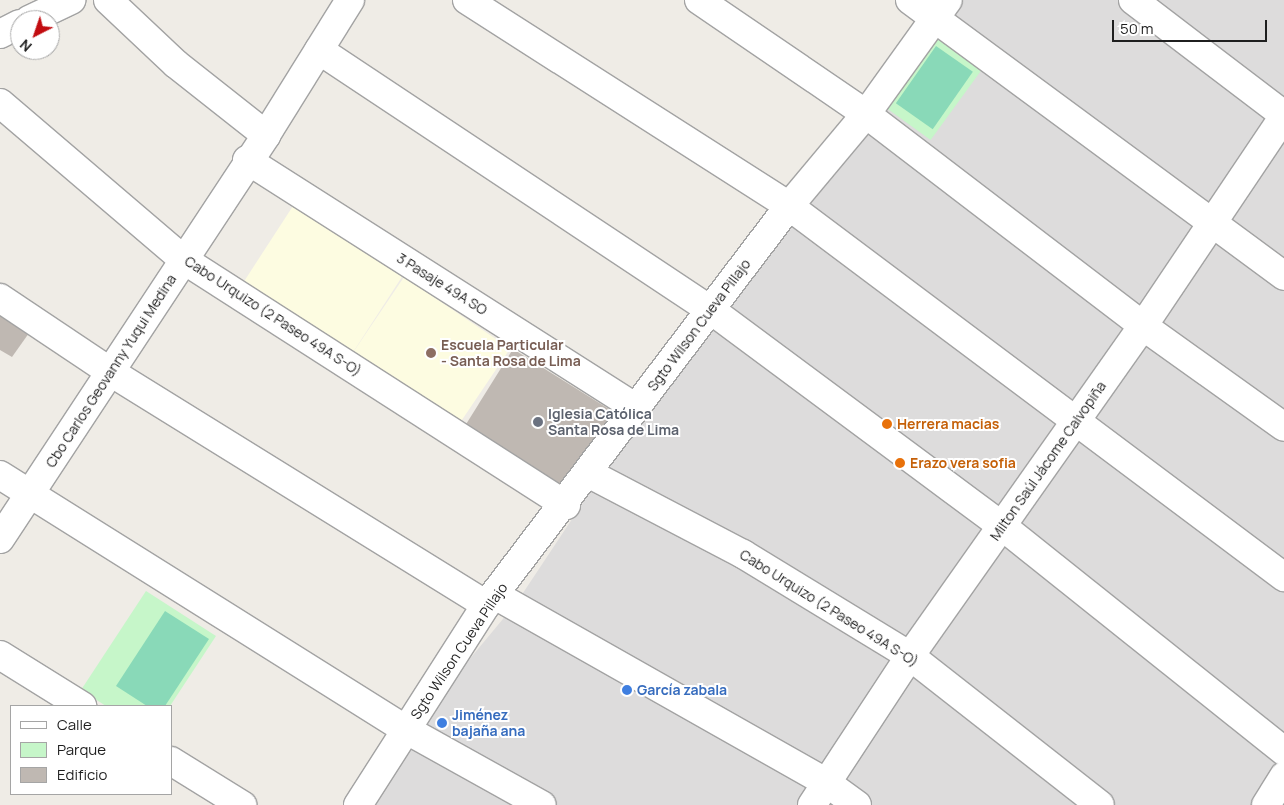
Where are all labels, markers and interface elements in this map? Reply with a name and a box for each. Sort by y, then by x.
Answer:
north arrow [10,10,60,60]
scale bar [1114,10,1269,42]
text: 50 m [1120,18,1154,39]
text: N [15,35,36,56]
street label: 3 Pasaje 49A SO [394,250,490,318]
street label: Cabo Urquizo (2 Paseo 49A S-O) [181,252,365,380]
street label: Sgto Wilson Cueva Pillajo [644,256,754,394]
street label: Cbo Carlos Geovanny Yuqui Medina [42,271,180,471]
place label: Escuela Particular - Santa Rosa de Lima [441,337,581,370]
marker: Escuela Particular - Santa Rosa de Lima [425,347,437,359]
street label: Milton Saúl Jácome Calvopiña [986,378,1110,544]
place label: Iglesia Católica Santa Rosa de Lima [548,406,679,438]
marker: Iglesia Católica Santa Rosa de Lima [532,416,544,428]
place label: Herrera macias [897,416,999,432]
marker: Herrera macias [881,418,893,430]
place label: Erazo vera sofia [910,455,1016,471]
marker: Erazo vera sofia [894,457,906,469]
street label: Cabo Urquizo (2 Paseo 49A S-O) [737,546,921,670]
street label: Sgto Wilson Cueva Pillajo [407,580,511,722]
place label: García zabala [637,682,727,698]
marker: García zabala [621,684,633,696]
legend [10,705,172,795]
place label: Jiménez bajaña ana [452,707,525,740]
text: Calle [57,714,92,735]
marker: Jiménez bajaña ana [436,717,448,729]
text: Parque [57,739,106,760]
text: Edificio [57,764,107,785]

